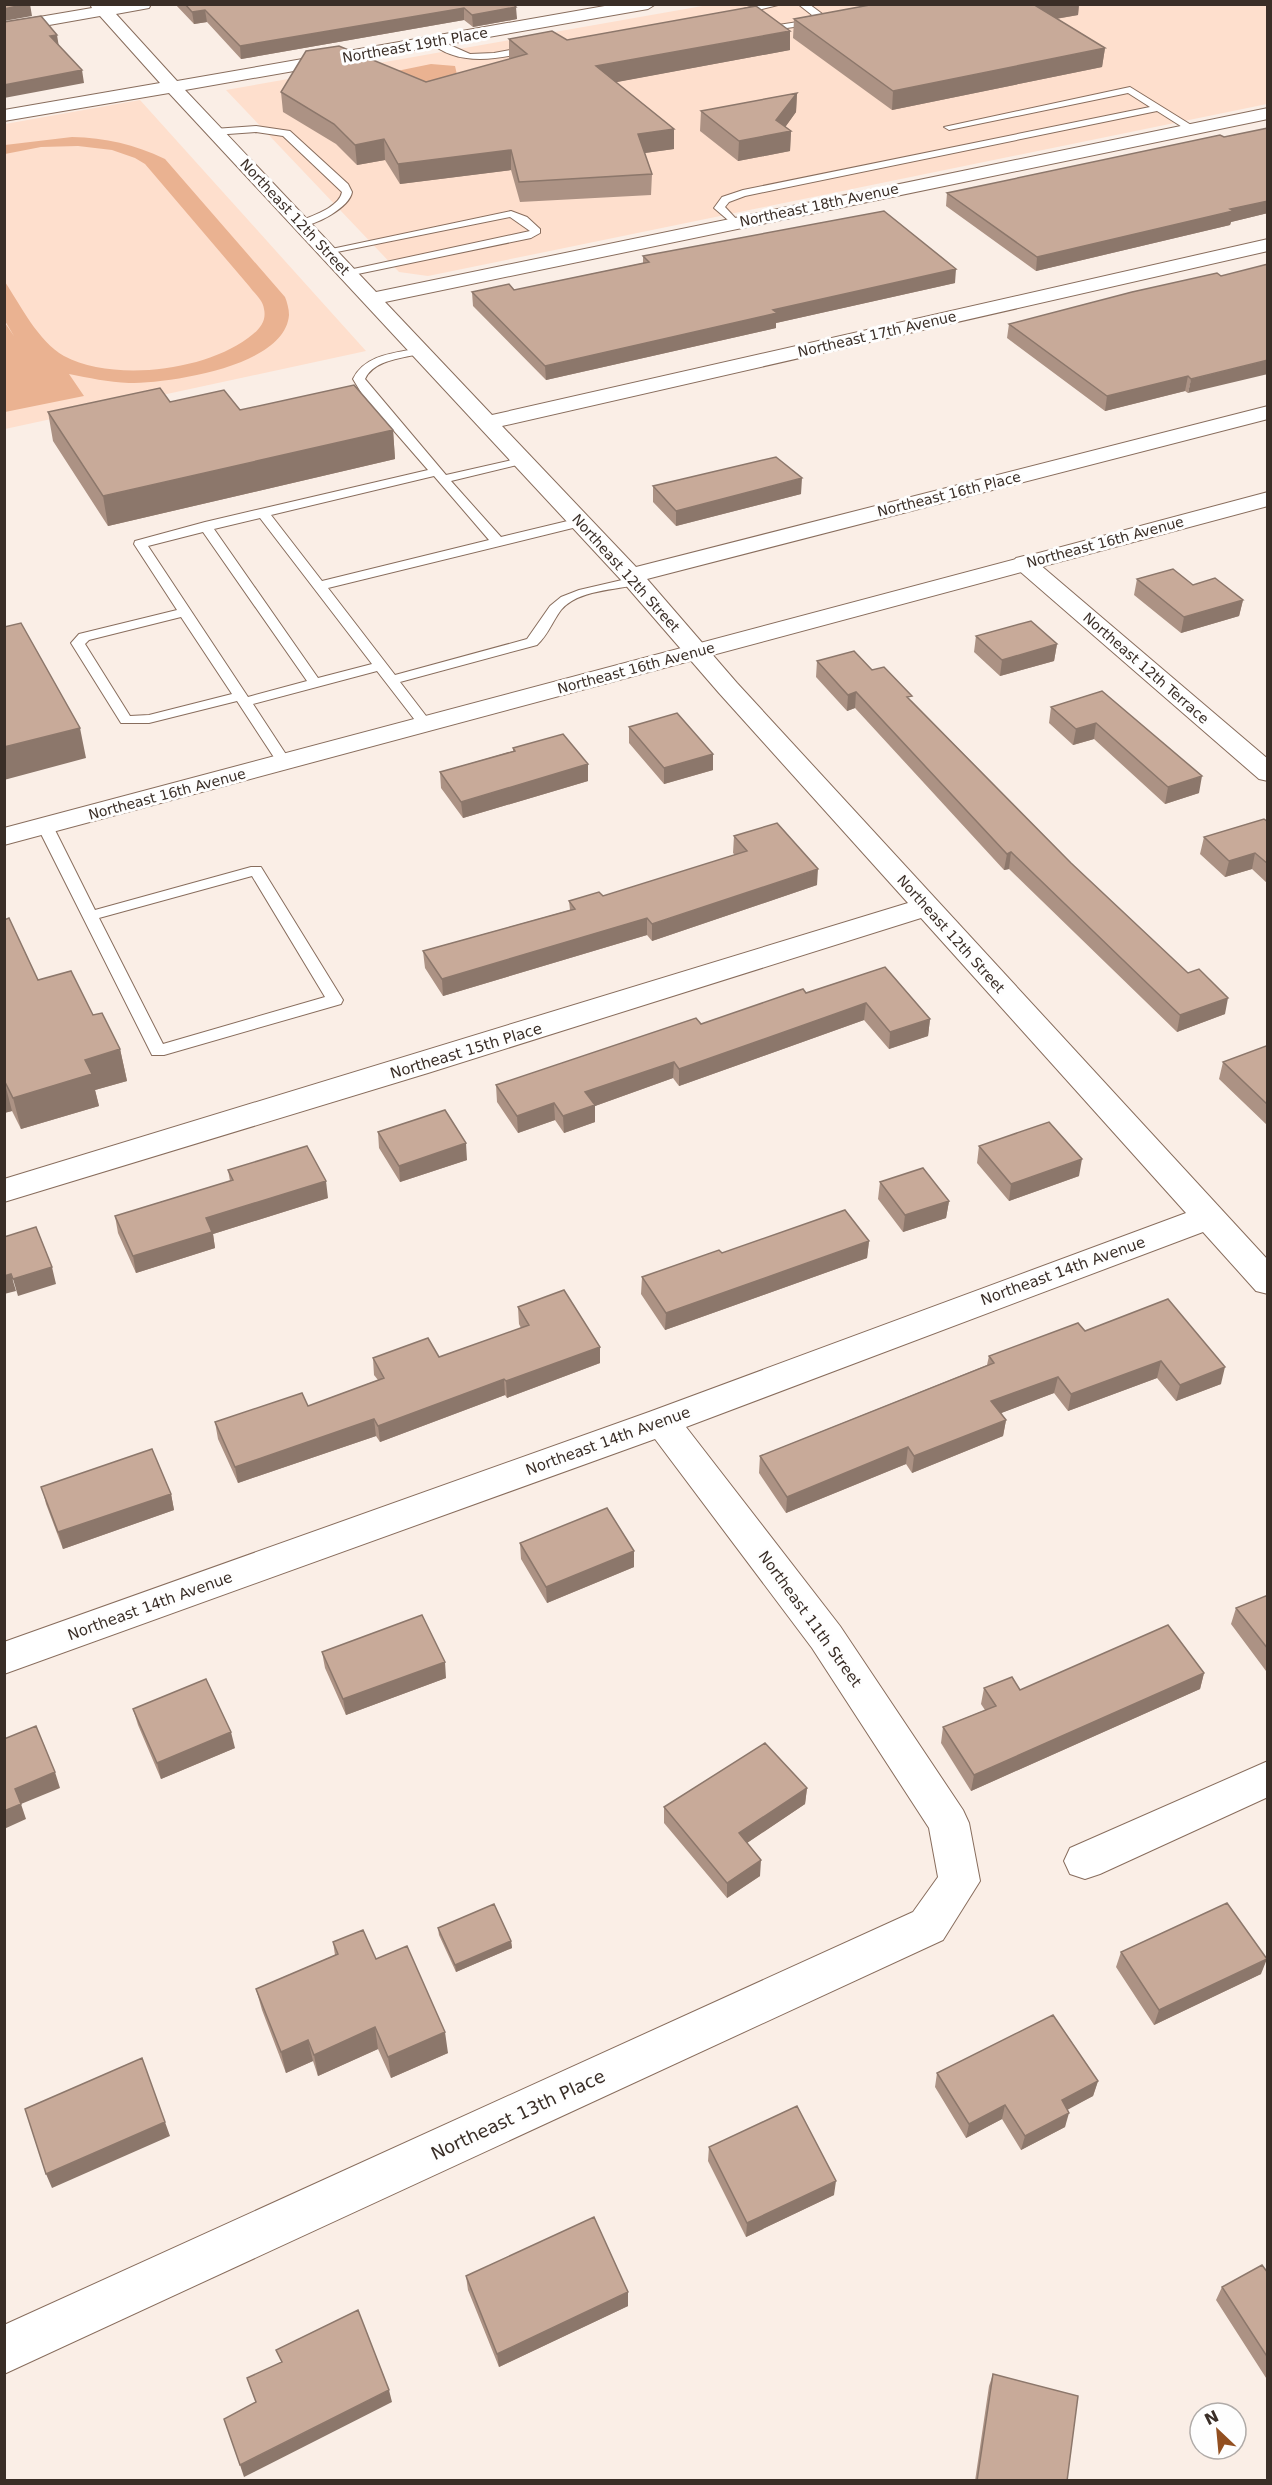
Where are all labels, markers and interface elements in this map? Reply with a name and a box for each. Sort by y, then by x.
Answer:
street label: Northeast 19th Place [341,24,489,66]
street label: Northeast 12th Street [237,156,353,279]
street label: Northeast 18th Avenue [738,180,900,230]
street label: Northeast 17th Avenue [796,308,958,360]
street label: Northeast 16th Place [876,468,1022,520]
street label: Northeast 12th Street [569,511,683,635]
street label: Northeast 16th Avenue [1025,513,1185,571]
street label: Northeast 12th Terrace [1080,609,1212,727]
street label: Northeast 16th Avenue [556,639,716,697]
street label: Northeast 16th Avenue [87,765,247,823]
street label: Northeast 12th Street [894,872,1008,996]
street label: Northeast 15th Place [388,1019,544,1083]
street label: Northeast 14th Avenue [978,1233,1148,1309]
street label: Northeast 14th Avenue [523,1403,693,1479]
street label: Northeast 11th Street [755,1548,865,1691]
street label: Northeast 14th Avenue [65,1568,235,1644]
street label: Northeast 13th Place [427,2065,608,2164]
north arrow [1188,2401,1248,2461]
text: N [1201,2406,1222,2429]

